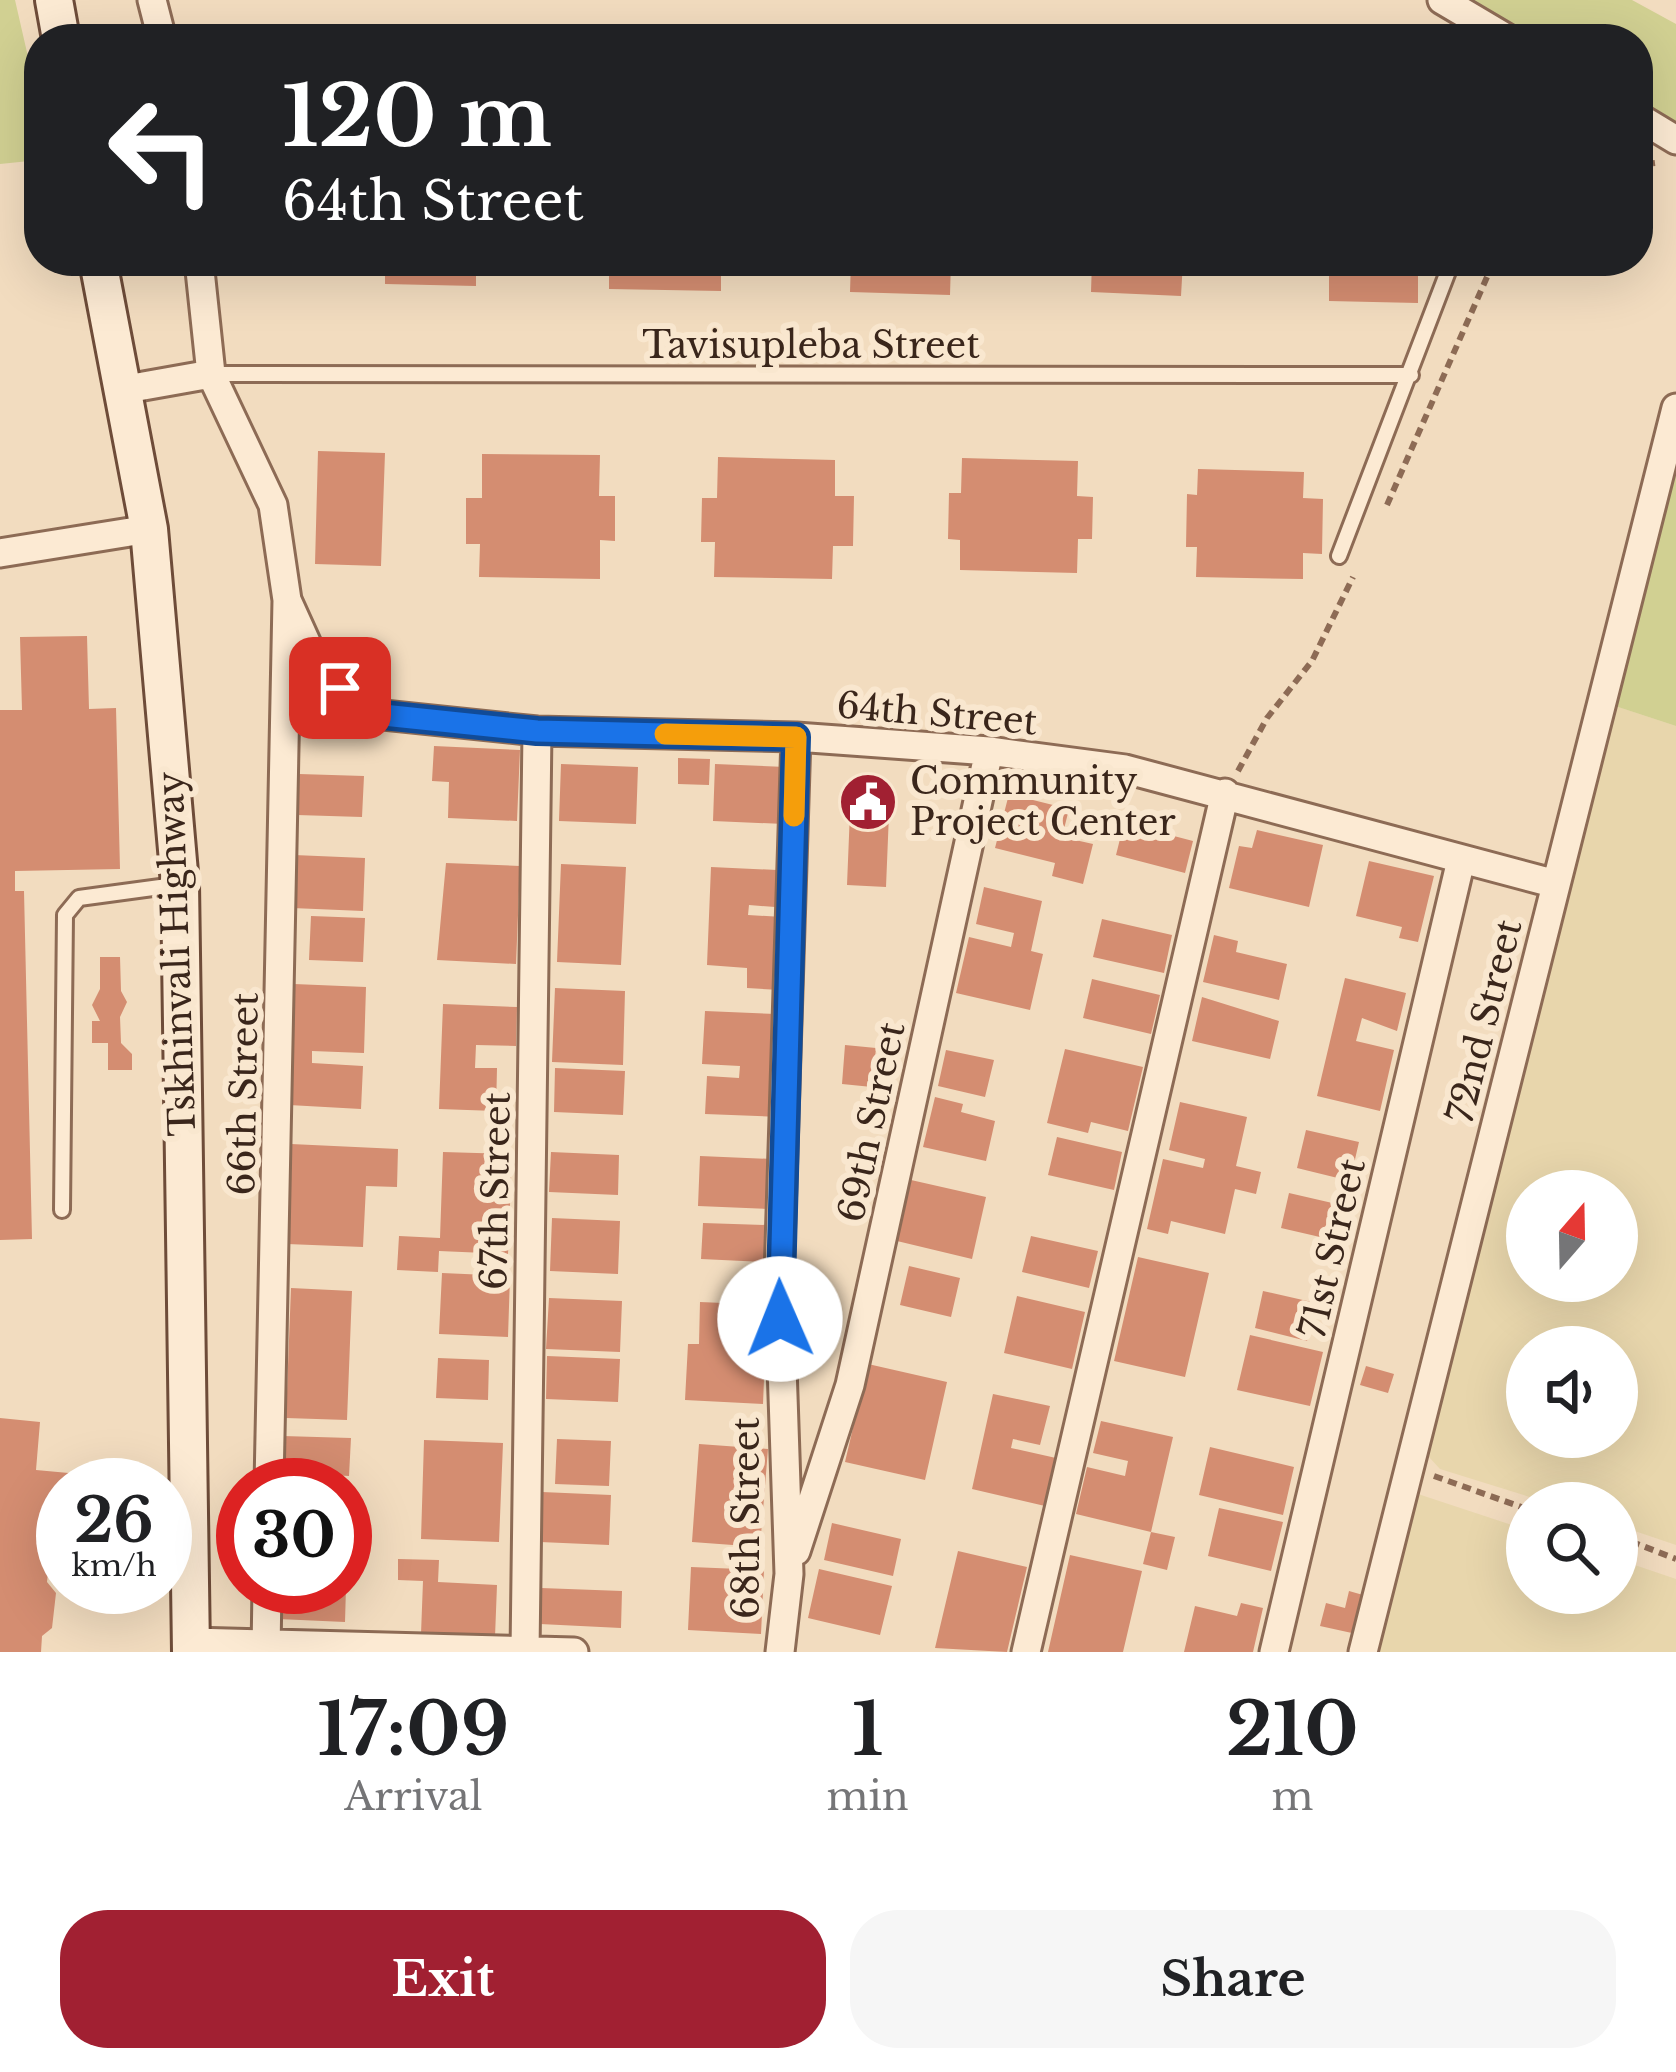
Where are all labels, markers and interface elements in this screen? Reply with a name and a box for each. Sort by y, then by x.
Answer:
text: 120 m [282,65,552,169]
icon: left [84,72,240,228]
text: 64th Street [282,168,584,235]
street label: Tavisupleba Street [642,323,980,368]
pin [289,637,391,739]
icon: arrive [307,655,373,721]
street label: 64th Street [835,682,1040,745]
place label: Community Project Center [910,759,1176,845]
street label: Tskhinvali Highway [148,771,205,1137]
public building icon: Community Project Center [837,771,899,833]
street label: 72nd Street [1437,914,1532,1127]
street label: 66th Street [219,992,268,1196]
street label: 69th Street [828,1018,915,1226]
street label: 67th Street [471,1091,520,1290]
street label: 71st Street [1290,1154,1375,1342]
north arrow [1506,1170,1638,1302]
map controls [1506,1170,1638,1614]
position arrow [717,1256,843,1382]
button: sound [1506,1326,1638,1458]
street label: 68th Street [724,1417,769,1619]
speed limit sign: 30 [216,1458,372,1614]
button: search [1506,1482,1638,1614]
text: 26 [74,1484,154,1558]
text: km/h [71,1547,157,1584]
text: 17:09 [317,1685,509,1774]
text: 1 [852,1685,883,1774]
text: 210 [1226,1685,1359,1774]
text: Arrival [344,1772,482,1821]
text: min [827,1772,909,1821]
text: m [1271,1772,1313,1821]
button: Exit [60,1910,826,2048]
button: Share [850,1910,1616,2048]

